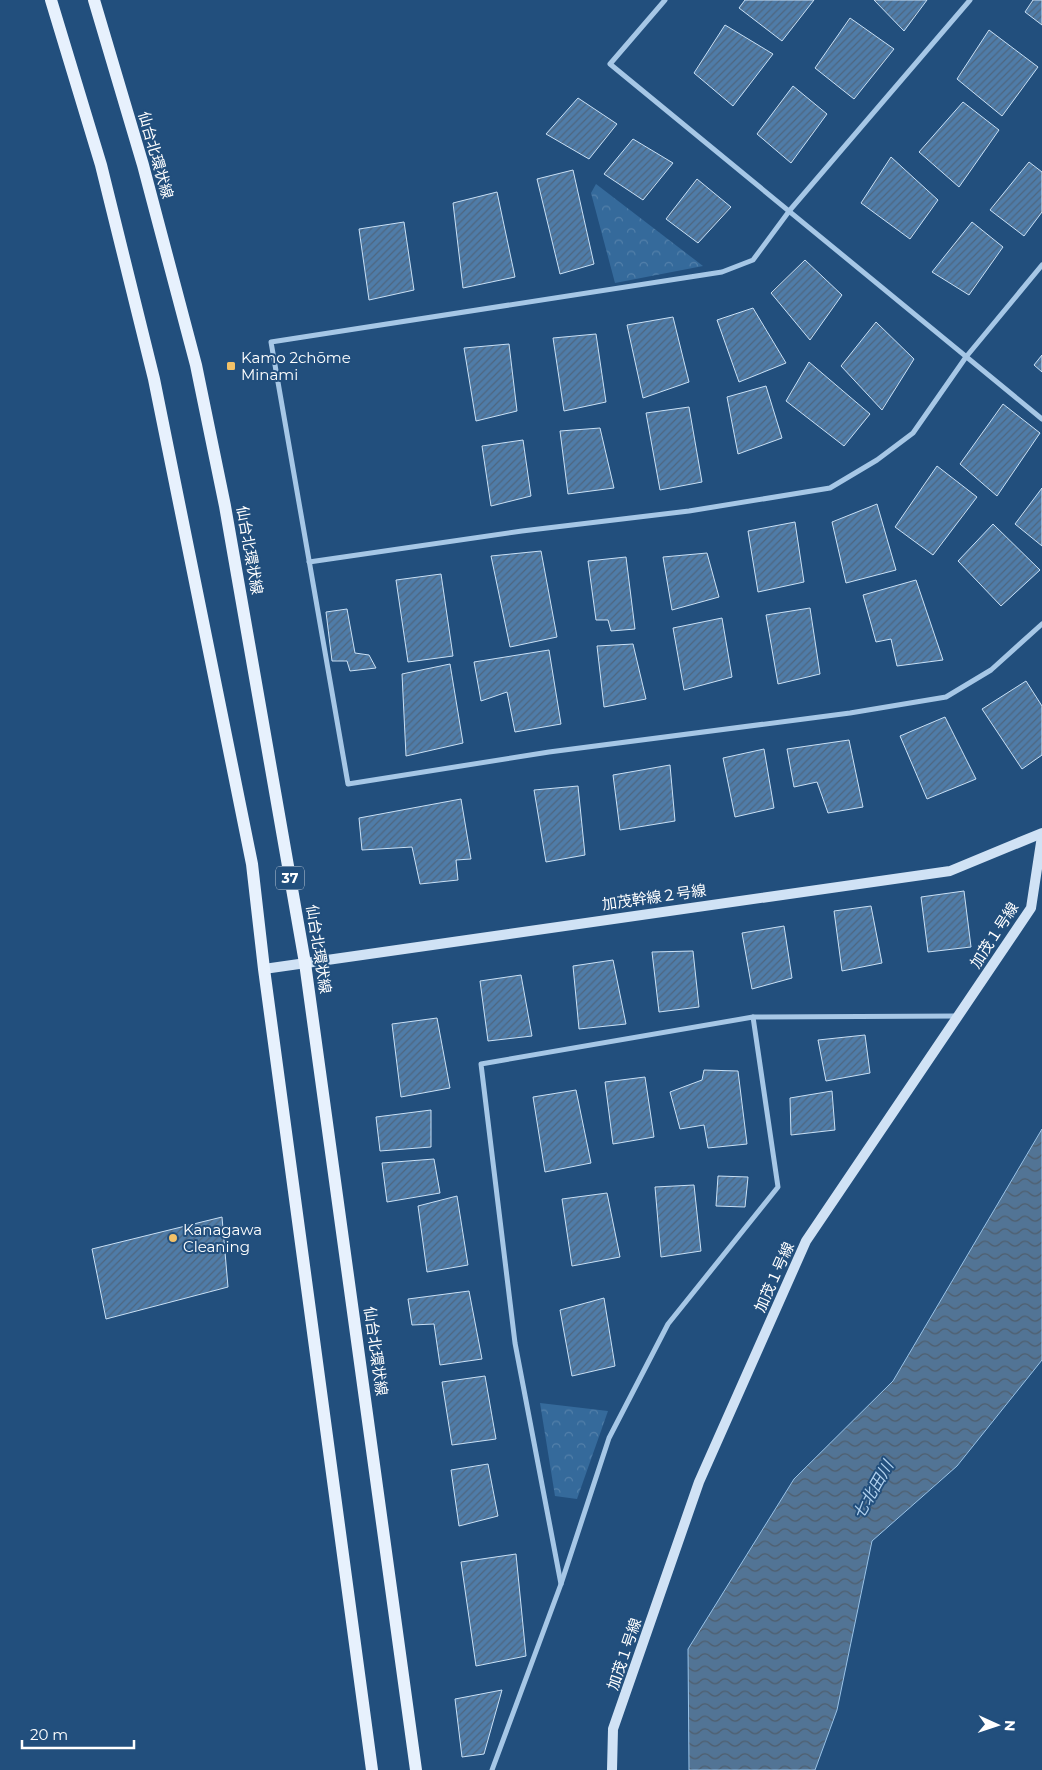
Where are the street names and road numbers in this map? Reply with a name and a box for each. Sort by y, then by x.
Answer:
street label: 仙台北環状線 [134,109,178,201]
street label: 仙台北環状線 [233,504,267,596]
road number: 37 [276,866,304,890]
street label: 加茂幹線２号線 [601,880,707,914]
street label: 加茂１号線 [966,898,1022,972]
street label: 仙台北環状線 [303,903,335,995]
street label: 加茂１号線 [750,1239,798,1315]
street label: 仙台北環状線 [360,1305,392,1397]
street label: 加茂１号線 [603,1615,645,1693]

